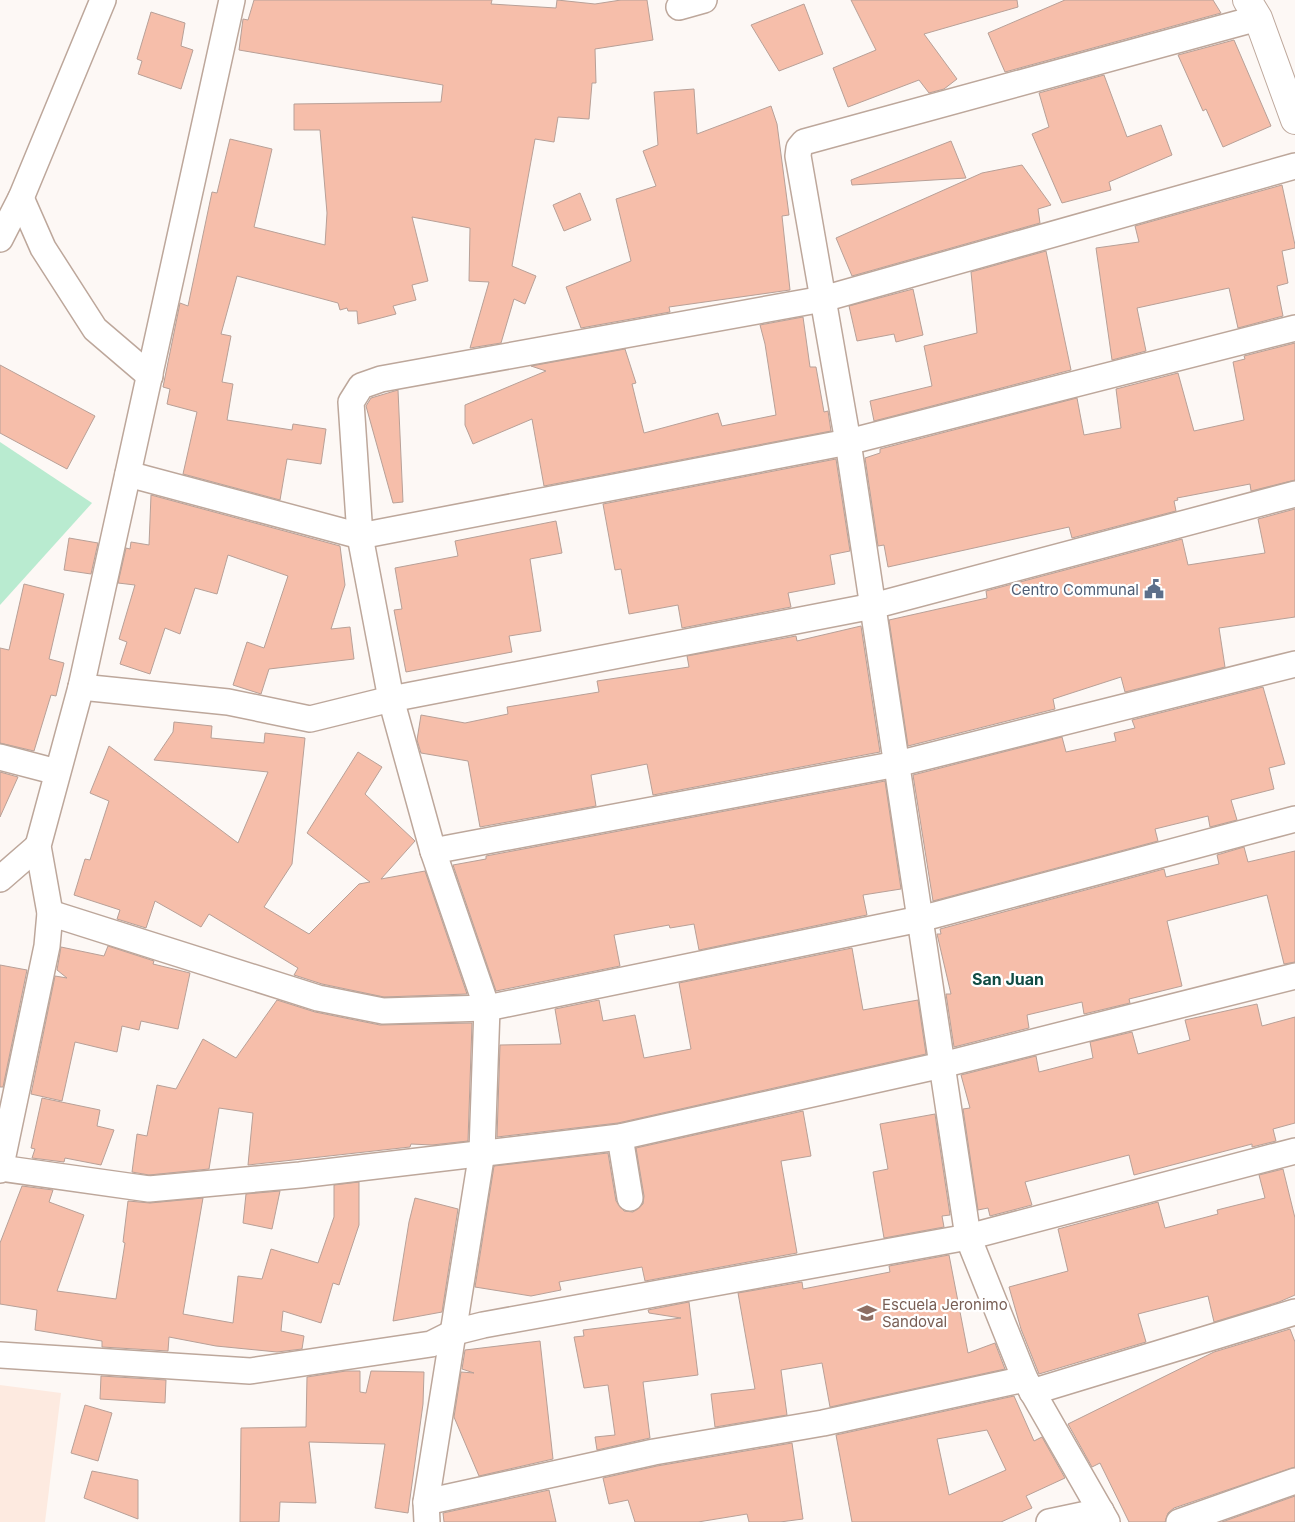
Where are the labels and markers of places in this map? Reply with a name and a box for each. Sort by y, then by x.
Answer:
public building icon: Centro Communal [1143,578,1165,600]
place label: Centro Communal [1011,580,1139,599]
place label: Escuela Jeronimo Sandoval [882,1295,1008,1331]
school or university icon: Escuela Jeronimo Sandoval [856,1302,878,1324]

